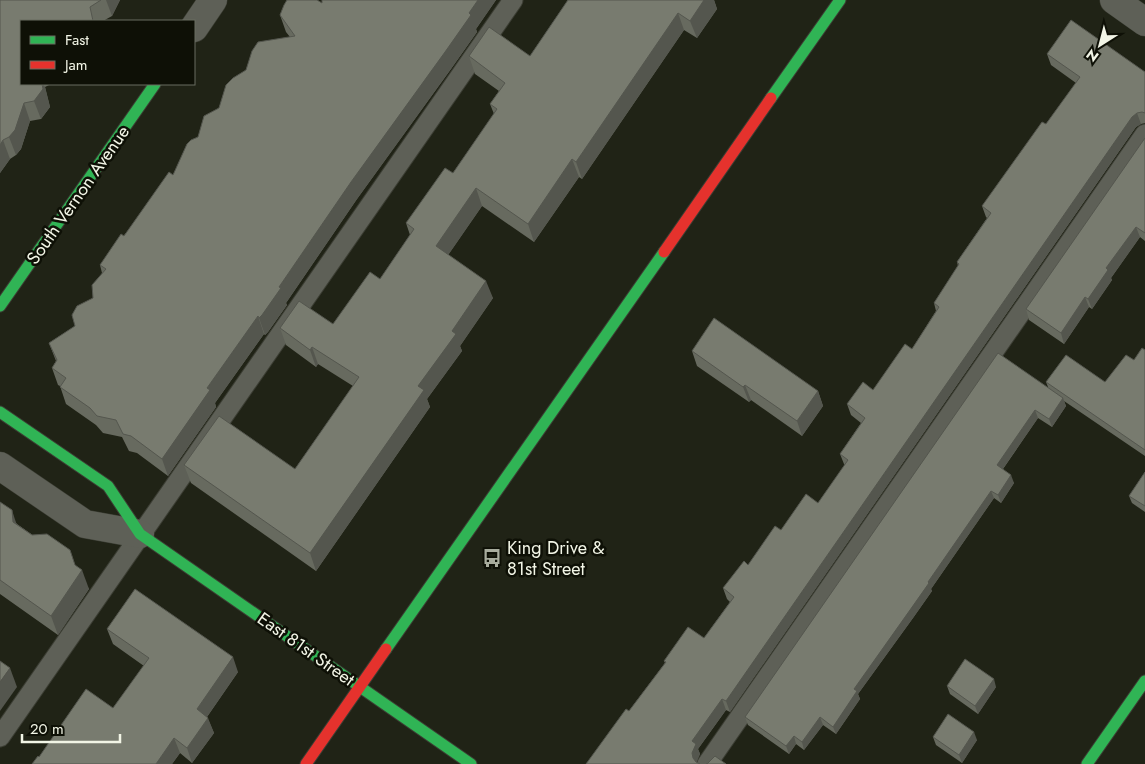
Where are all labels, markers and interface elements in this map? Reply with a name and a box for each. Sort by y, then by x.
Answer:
legend [20,20,195,85]
north arrow [1075,20,1125,70]
text: Fast [65,29,89,51]
text: N [1082,44,1103,67]
text: Jam [63,54,88,76]
street label: South Vernon Avenue [20,120,136,270]
place label: King Drive & 81st Street [507,535,605,582]
bus stop icon: King Drive & 81st Street [481,547,503,569]
street label: East 81st Street [252,606,360,693]
scale bar [22,712,120,744]
text: 20 m [30,718,64,740]

